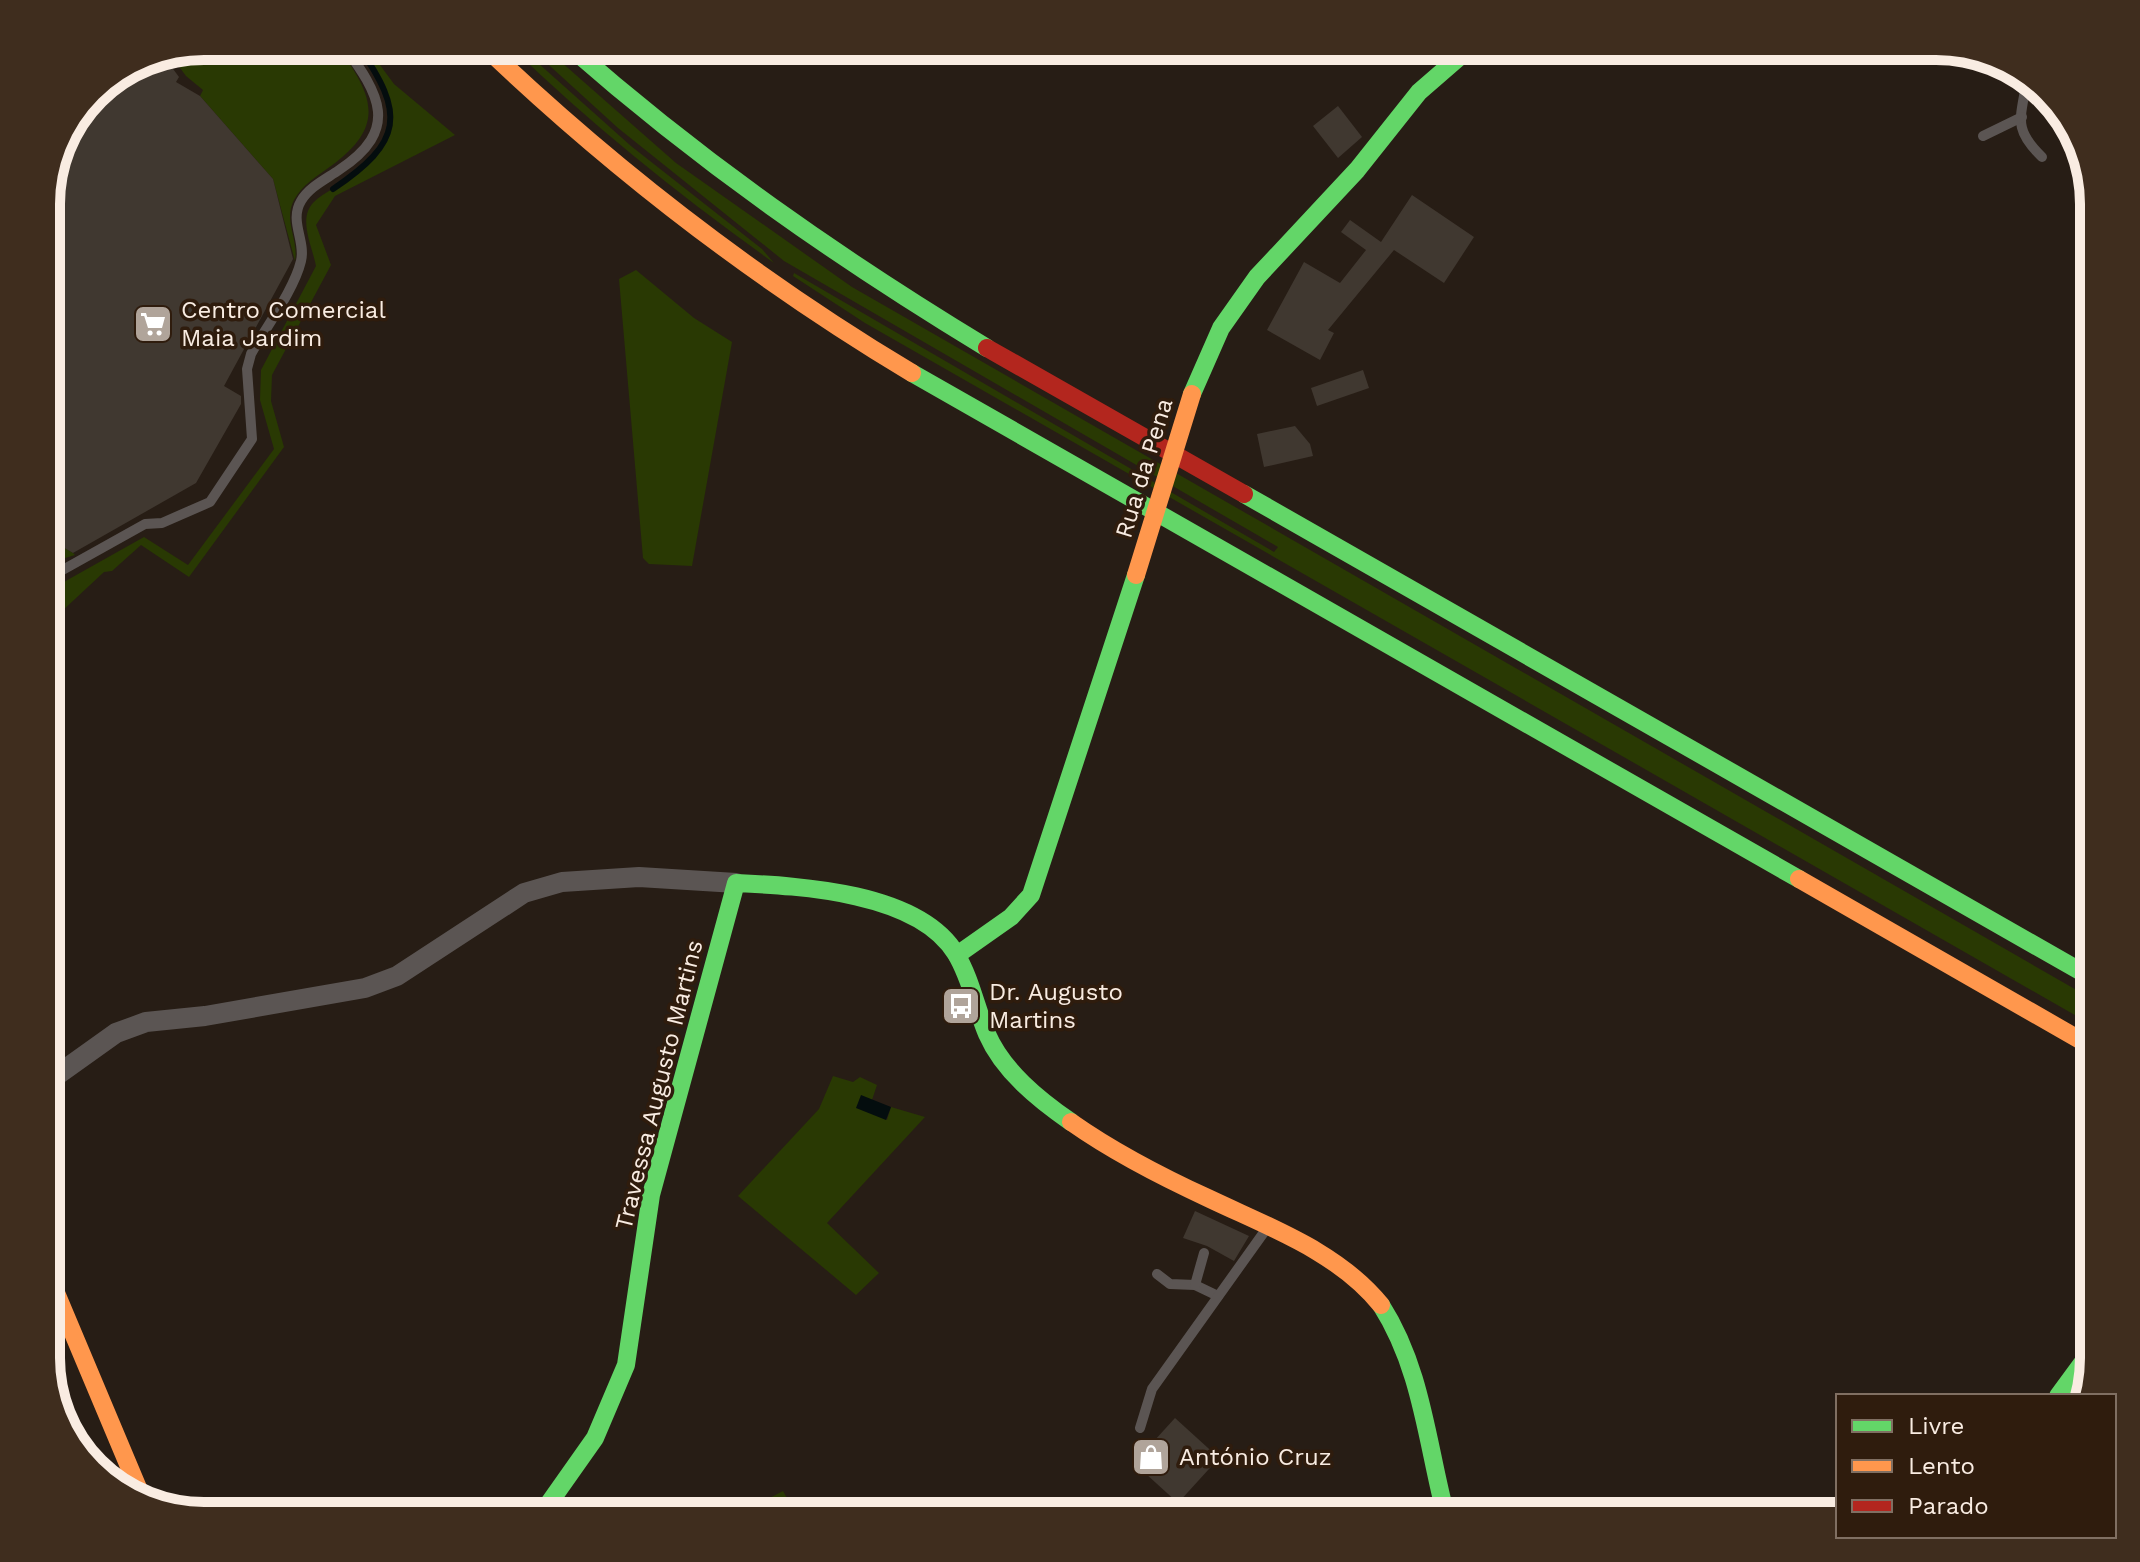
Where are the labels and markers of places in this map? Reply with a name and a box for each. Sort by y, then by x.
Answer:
place label: Centro Comercial Maia Jardim [181,296,386,352]
supermarket icon: Centro Comercial Maia Jardim [132,303,174,345]
place label: Dr. Augusto Martins [989,978,1123,1034]
bus stop icon: Dr. Augusto Martins [940,985,982,1027]
shop icon: António Cruz [1130,1436,1172,1478]
place label: António Cruz [1179,1443,1332,1471]

